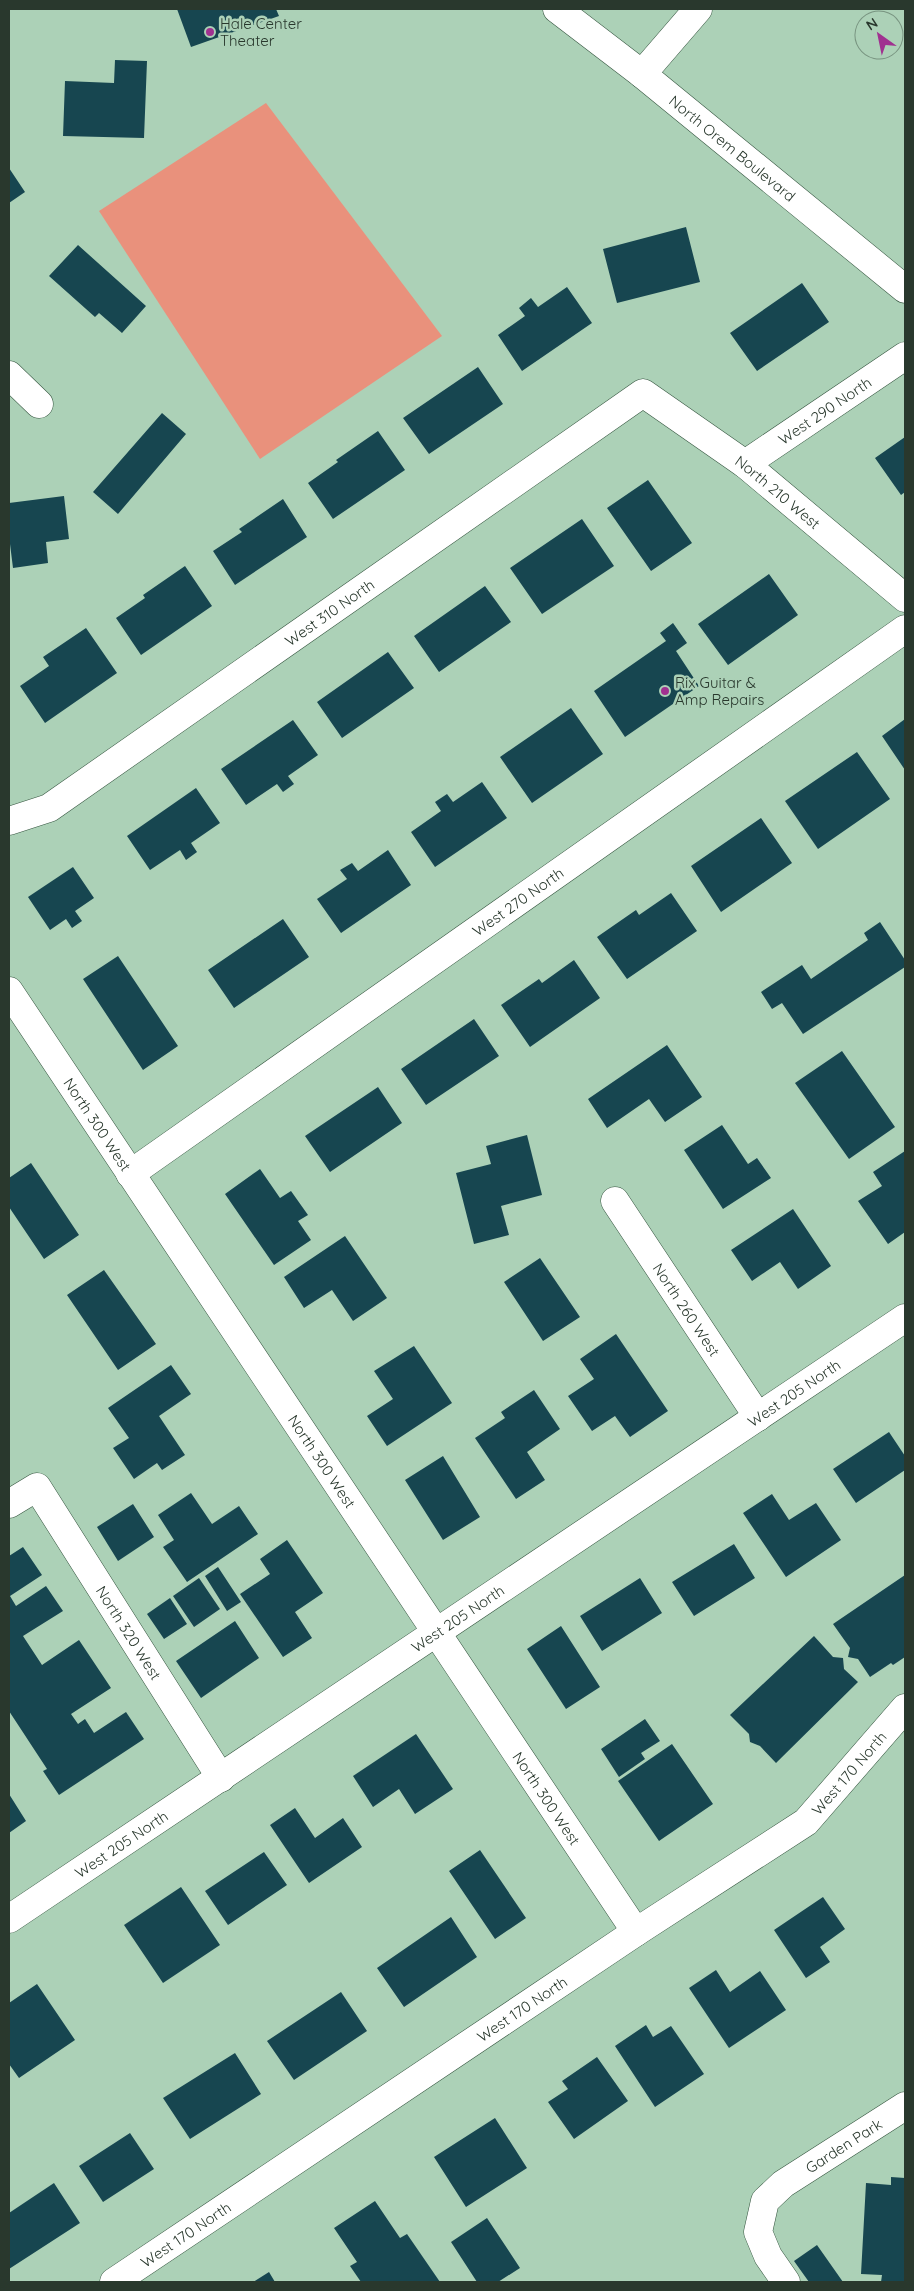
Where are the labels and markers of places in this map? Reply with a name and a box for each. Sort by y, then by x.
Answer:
place label: Hale Center Theater [220,14,302,50]
marker: Hale Center Theater [204,26,216,38]
place label: Rix Guitar & Amp Repairs [675,673,764,709]
marker: Rix Guitar & Amp Repairs [659,685,671,697]

